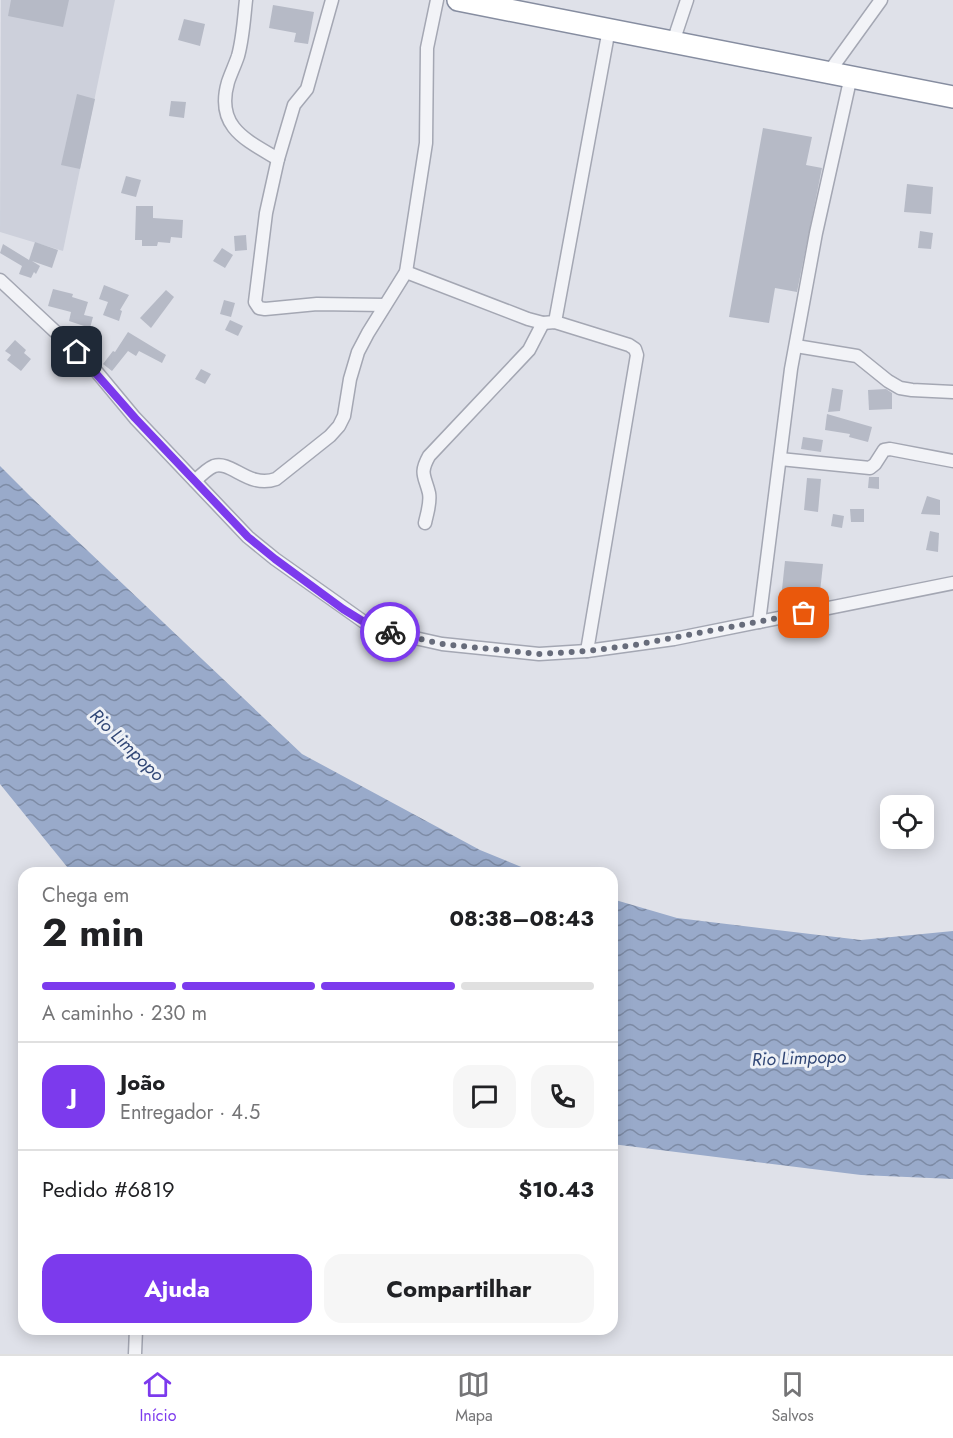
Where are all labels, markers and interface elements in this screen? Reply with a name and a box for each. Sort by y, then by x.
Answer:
pin [51,326,102,377]
icon: home [60,335,93,368]
pin [778,587,829,638]
icon: bag [787,596,820,629]
courier [360,602,420,662]
icon: bike [374,616,407,649]
water label: Rio Limpopo [84,703,170,787]
map controls [880,795,934,849]
button: locate [880,795,934,849]
text: Chega em [42,881,129,910]
text: 08:38–08:43 [449,902,594,934]
text: 2 min [42,904,144,961]
text: A caminho · 230 m [42,999,207,1028]
water label: Rio Limpopo [751,1043,847,1073]
button: chat [453,1065,516,1128]
button: phone [531,1065,594,1128]
text: João [120,1066,165,1098]
text: J [70,1080,77,1112]
text: Entregador · 4.5 [120,1098,260,1127]
text: Pedido #6819 [42,1173,175,1205]
text: $10.43 [518,1173,594,1205]
button: Ajuda [42,1254,312,1323]
button: Compartilhar [324,1254,594,1323]
tab: Início [139,1368,176,1427]
tab: Mapa [455,1368,493,1427]
tab: Salvos [771,1368,814,1427]

